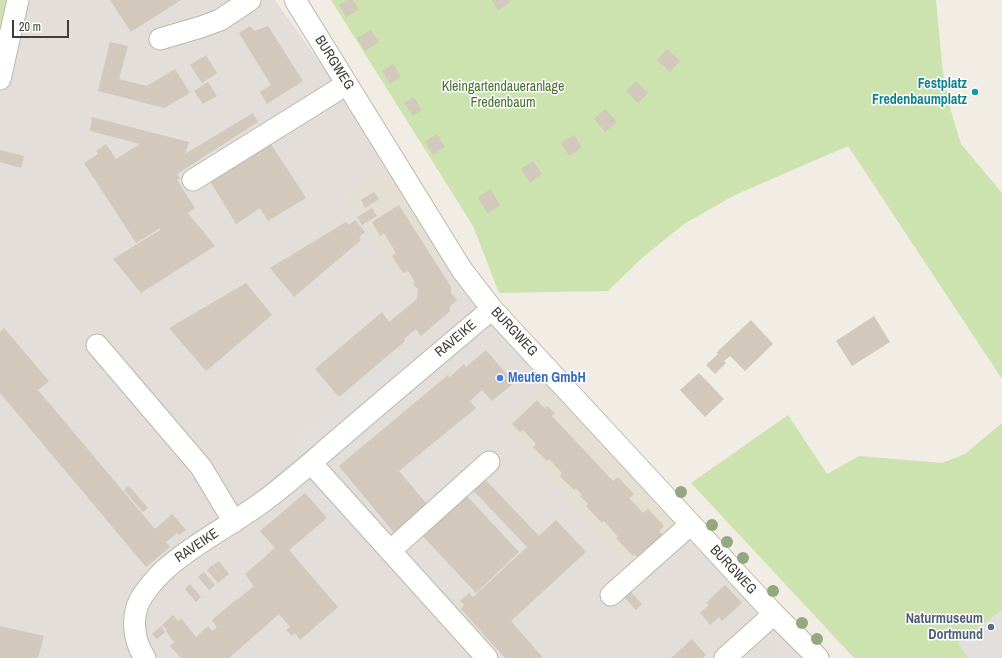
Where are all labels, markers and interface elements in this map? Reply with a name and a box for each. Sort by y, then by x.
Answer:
scale bar [14,12,71,38]
text: 20 m [19,19,41,35]
street label: BURGWEG [311,33,357,93]
place label: Festplatz Fredenbaumplatz [872,76,967,108]
park label: Kleingartendaueranlage Fredenbaum [442,79,564,112]
marker: Festplatz Fredenbaumplatz [970,87,980,97]
street label: BURGWEG [487,304,541,360]
street label: RAVEIKE [432,317,480,361]
place label: Meuten GmbH [508,370,586,386]
marker: Meuten GmbH [495,373,505,383]
street label: RAVEIKE [172,525,222,567]
street label: BURGWEG [706,542,760,598]
place label: Naturmuseum Dortmund [906,611,983,644]
marker: Naturmuseum Dortmund [986,622,996,632]

